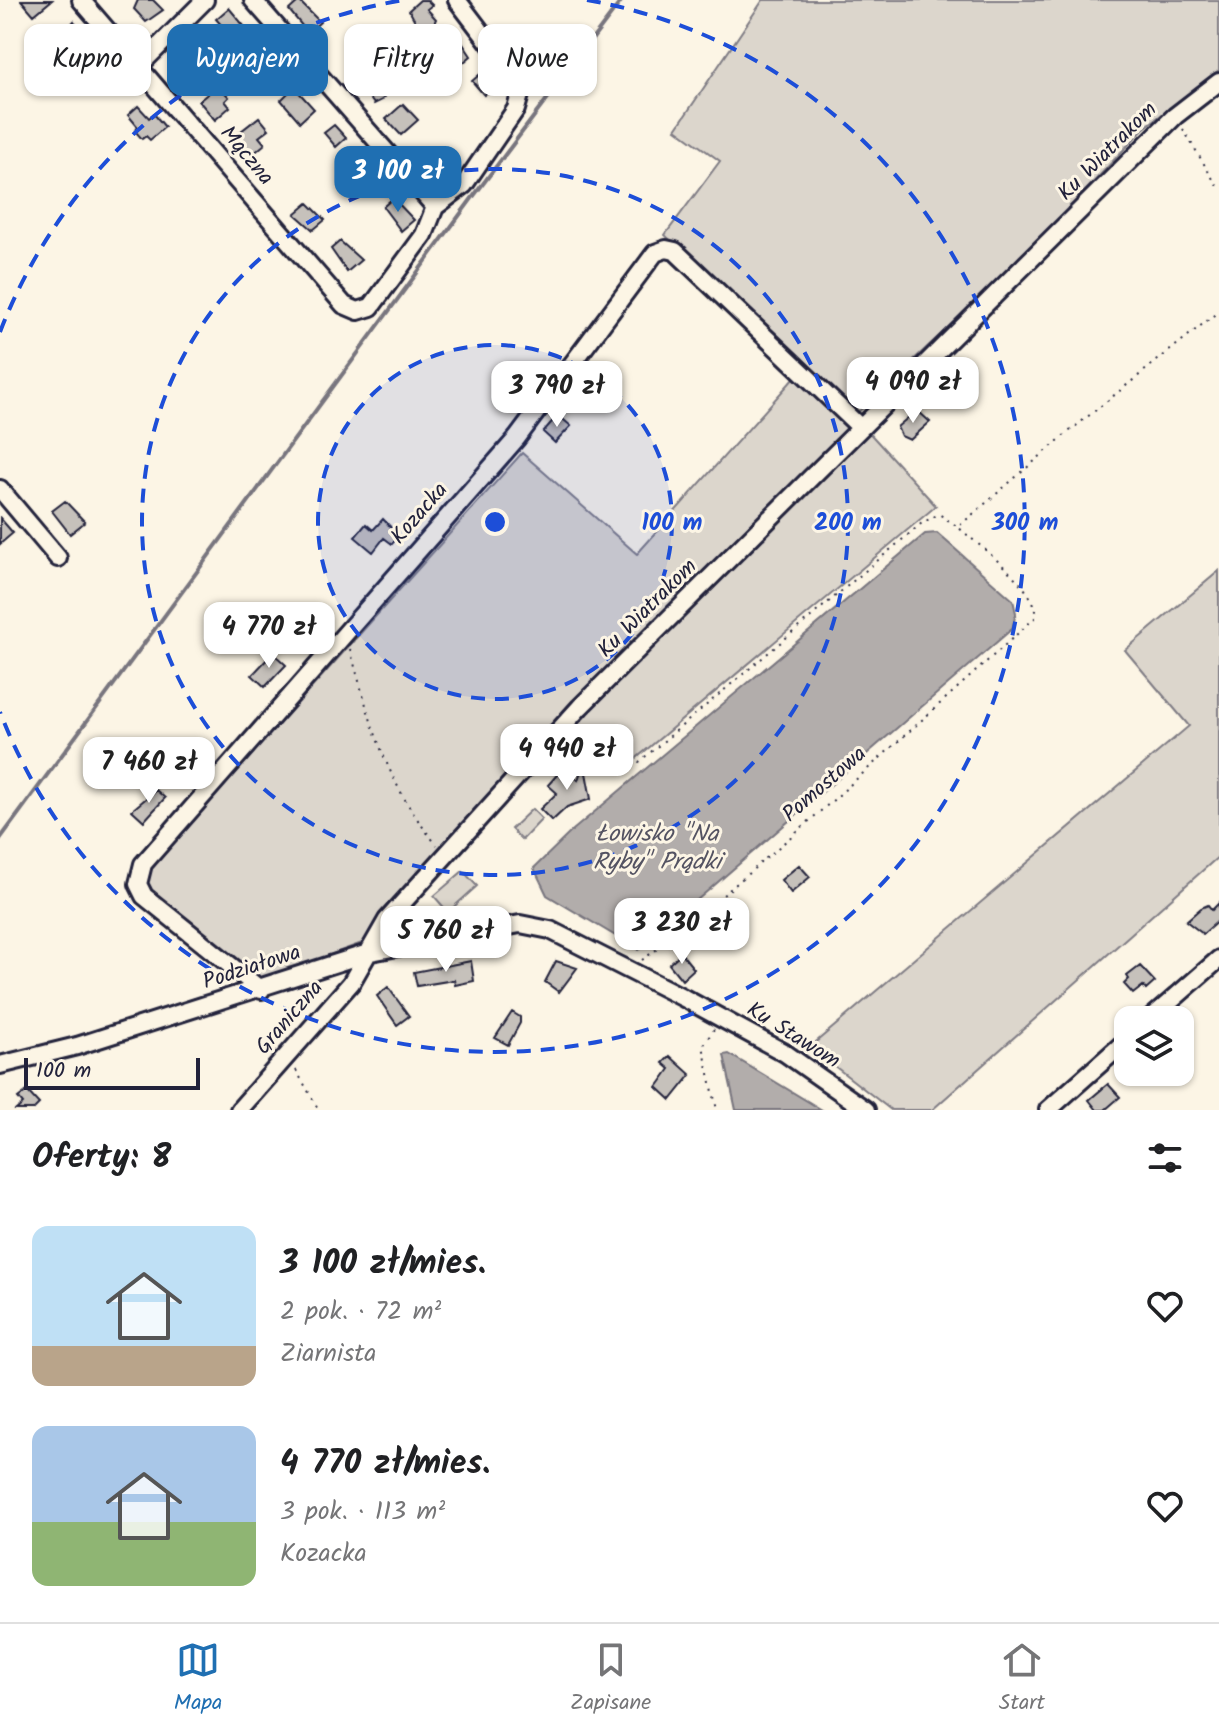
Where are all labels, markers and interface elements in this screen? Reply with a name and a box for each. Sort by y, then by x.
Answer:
chip: Kupno [24,24,151,96]
chip: Wynajem [167,24,328,96]
chip: Filtry [344,24,462,96]
chip: Nowe [478,24,597,96]
street label: Ku Wiatrakom [1050,94,1166,210]
street label: Mączna [210,118,282,194]
pin: 3 100 zł [315,146,481,214]
text: 3 100 zł [352,151,444,193]
pin: 4 090 zł [830,357,996,425]
pin: 3 790 zł [474,361,640,429]
text: 4 090 zł [865,362,961,404]
text: 3 790 zł [509,366,605,408]
street label: Kozacka [383,475,457,553]
text: 100 m [642,504,702,543]
text: 200 m [814,504,882,543]
text: 300 m [991,504,1058,543]
centre of rings [481,508,509,536]
street label: Ku Wiatrakom [590,551,706,667]
pin: 4 770 zł [186,602,352,670]
text: 4 770 zł [222,607,316,649]
pin: 4 940 zł [484,724,650,792]
text: 4 940 zł [518,729,616,771]
pin: 7 460 zł [66,737,232,805]
street label: Pomostowa [775,738,875,832]
text: 7 460 zł [101,742,197,784]
water label: Łowisko "Na Ryby" Prądki [593,815,726,882]
pin: 3 230 zł [599,898,765,966]
text: 3 230 zł [632,903,732,945]
pin: 5 760 zł [363,906,529,974]
text: 5 760 zł [398,911,494,953]
street label: Podziałowa [198,936,306,1000]
street label: Graniczna [247,973,333,1063]
street label: Ku Stawom [739,993,847,1079]
map controls [1114,1006,1194,1086]
button: layers [1114,1006,1194,1086]
scale bar [24,1054,200,1090]
text: 100 m [36,1054,91,1089]
text: Oferty: 8 [32,1131,171,1185]
icon: filters [1143,1136,1187,1180]
text: 3 100 zł/mies. [280,1237,486,1291]
icon: home [96,1258,192,1354]
icon: heart [1143,1284,1187,1328]
text: 2 pok. · 72 m² [280,1291,441,1333]
text: Ziarnista [280,1333,377,1375]
text: 4 770 zł/mies. [280,1437,490,1491]
icon: home [96,1458,192,1554]
icon: heart [1143,1484,1187,1528]
text: 3 pok. · 113 m² [280,1491,445,1533]
text: Kozacka [280,1533,367,1575]
tab: Mapa [174,1638,222,1721]
tab: Zapisane [570,1638,651,1721]
tab: Start [999,1638,1045,1721]

